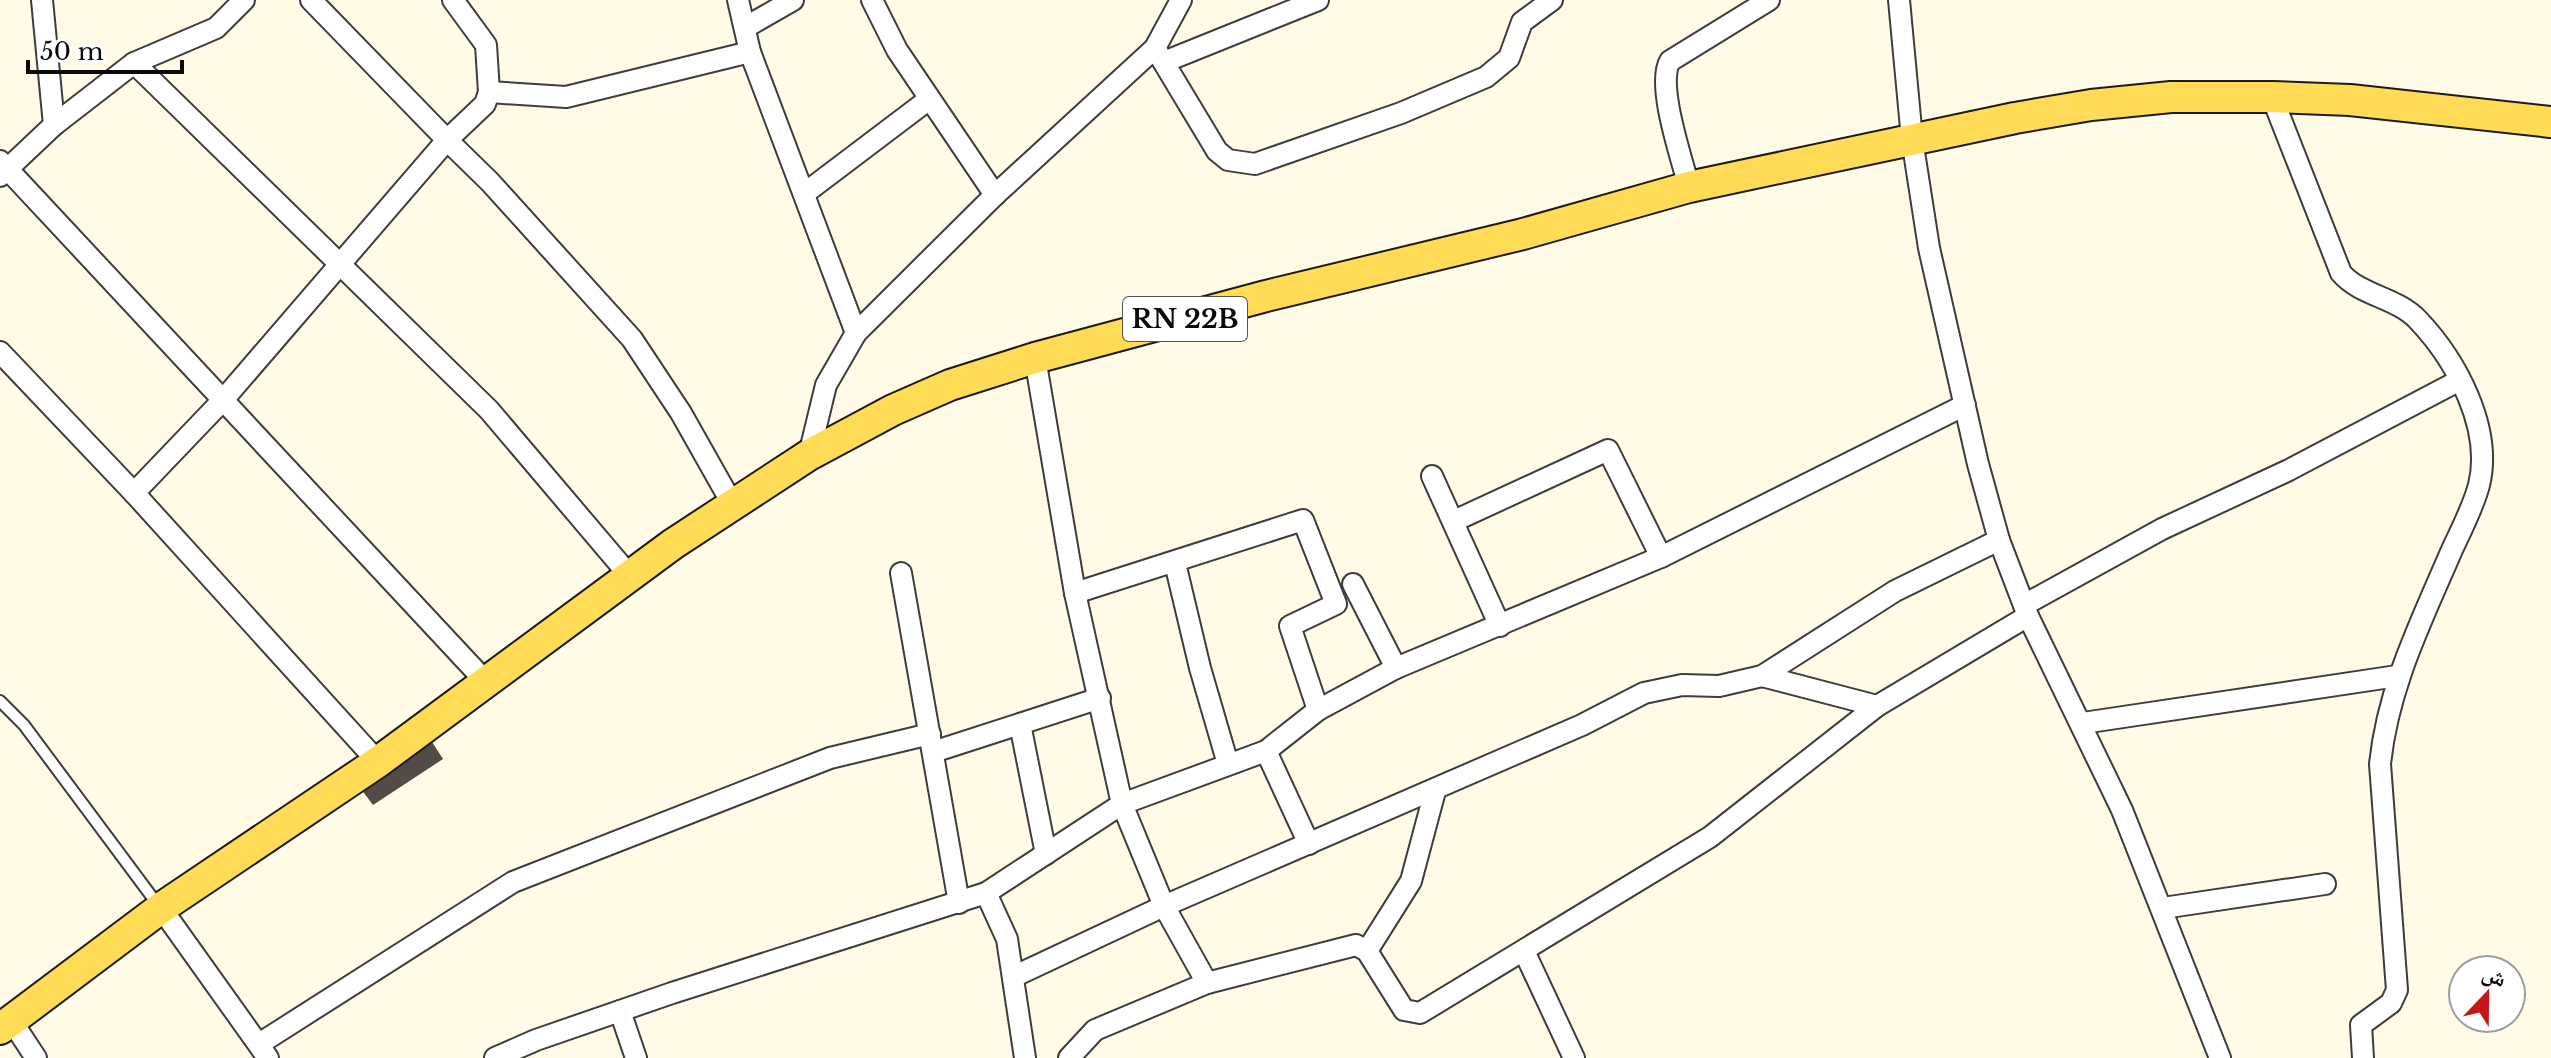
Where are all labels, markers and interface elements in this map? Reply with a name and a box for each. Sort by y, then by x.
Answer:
scale bar [28,24,182,74]
text: 50 m [40,37,104,66]
road number: RN 22B [1123,297,1247,341]
north arrow [2447,954,2527,1034]
text: ش [2478,959,2510,993]

